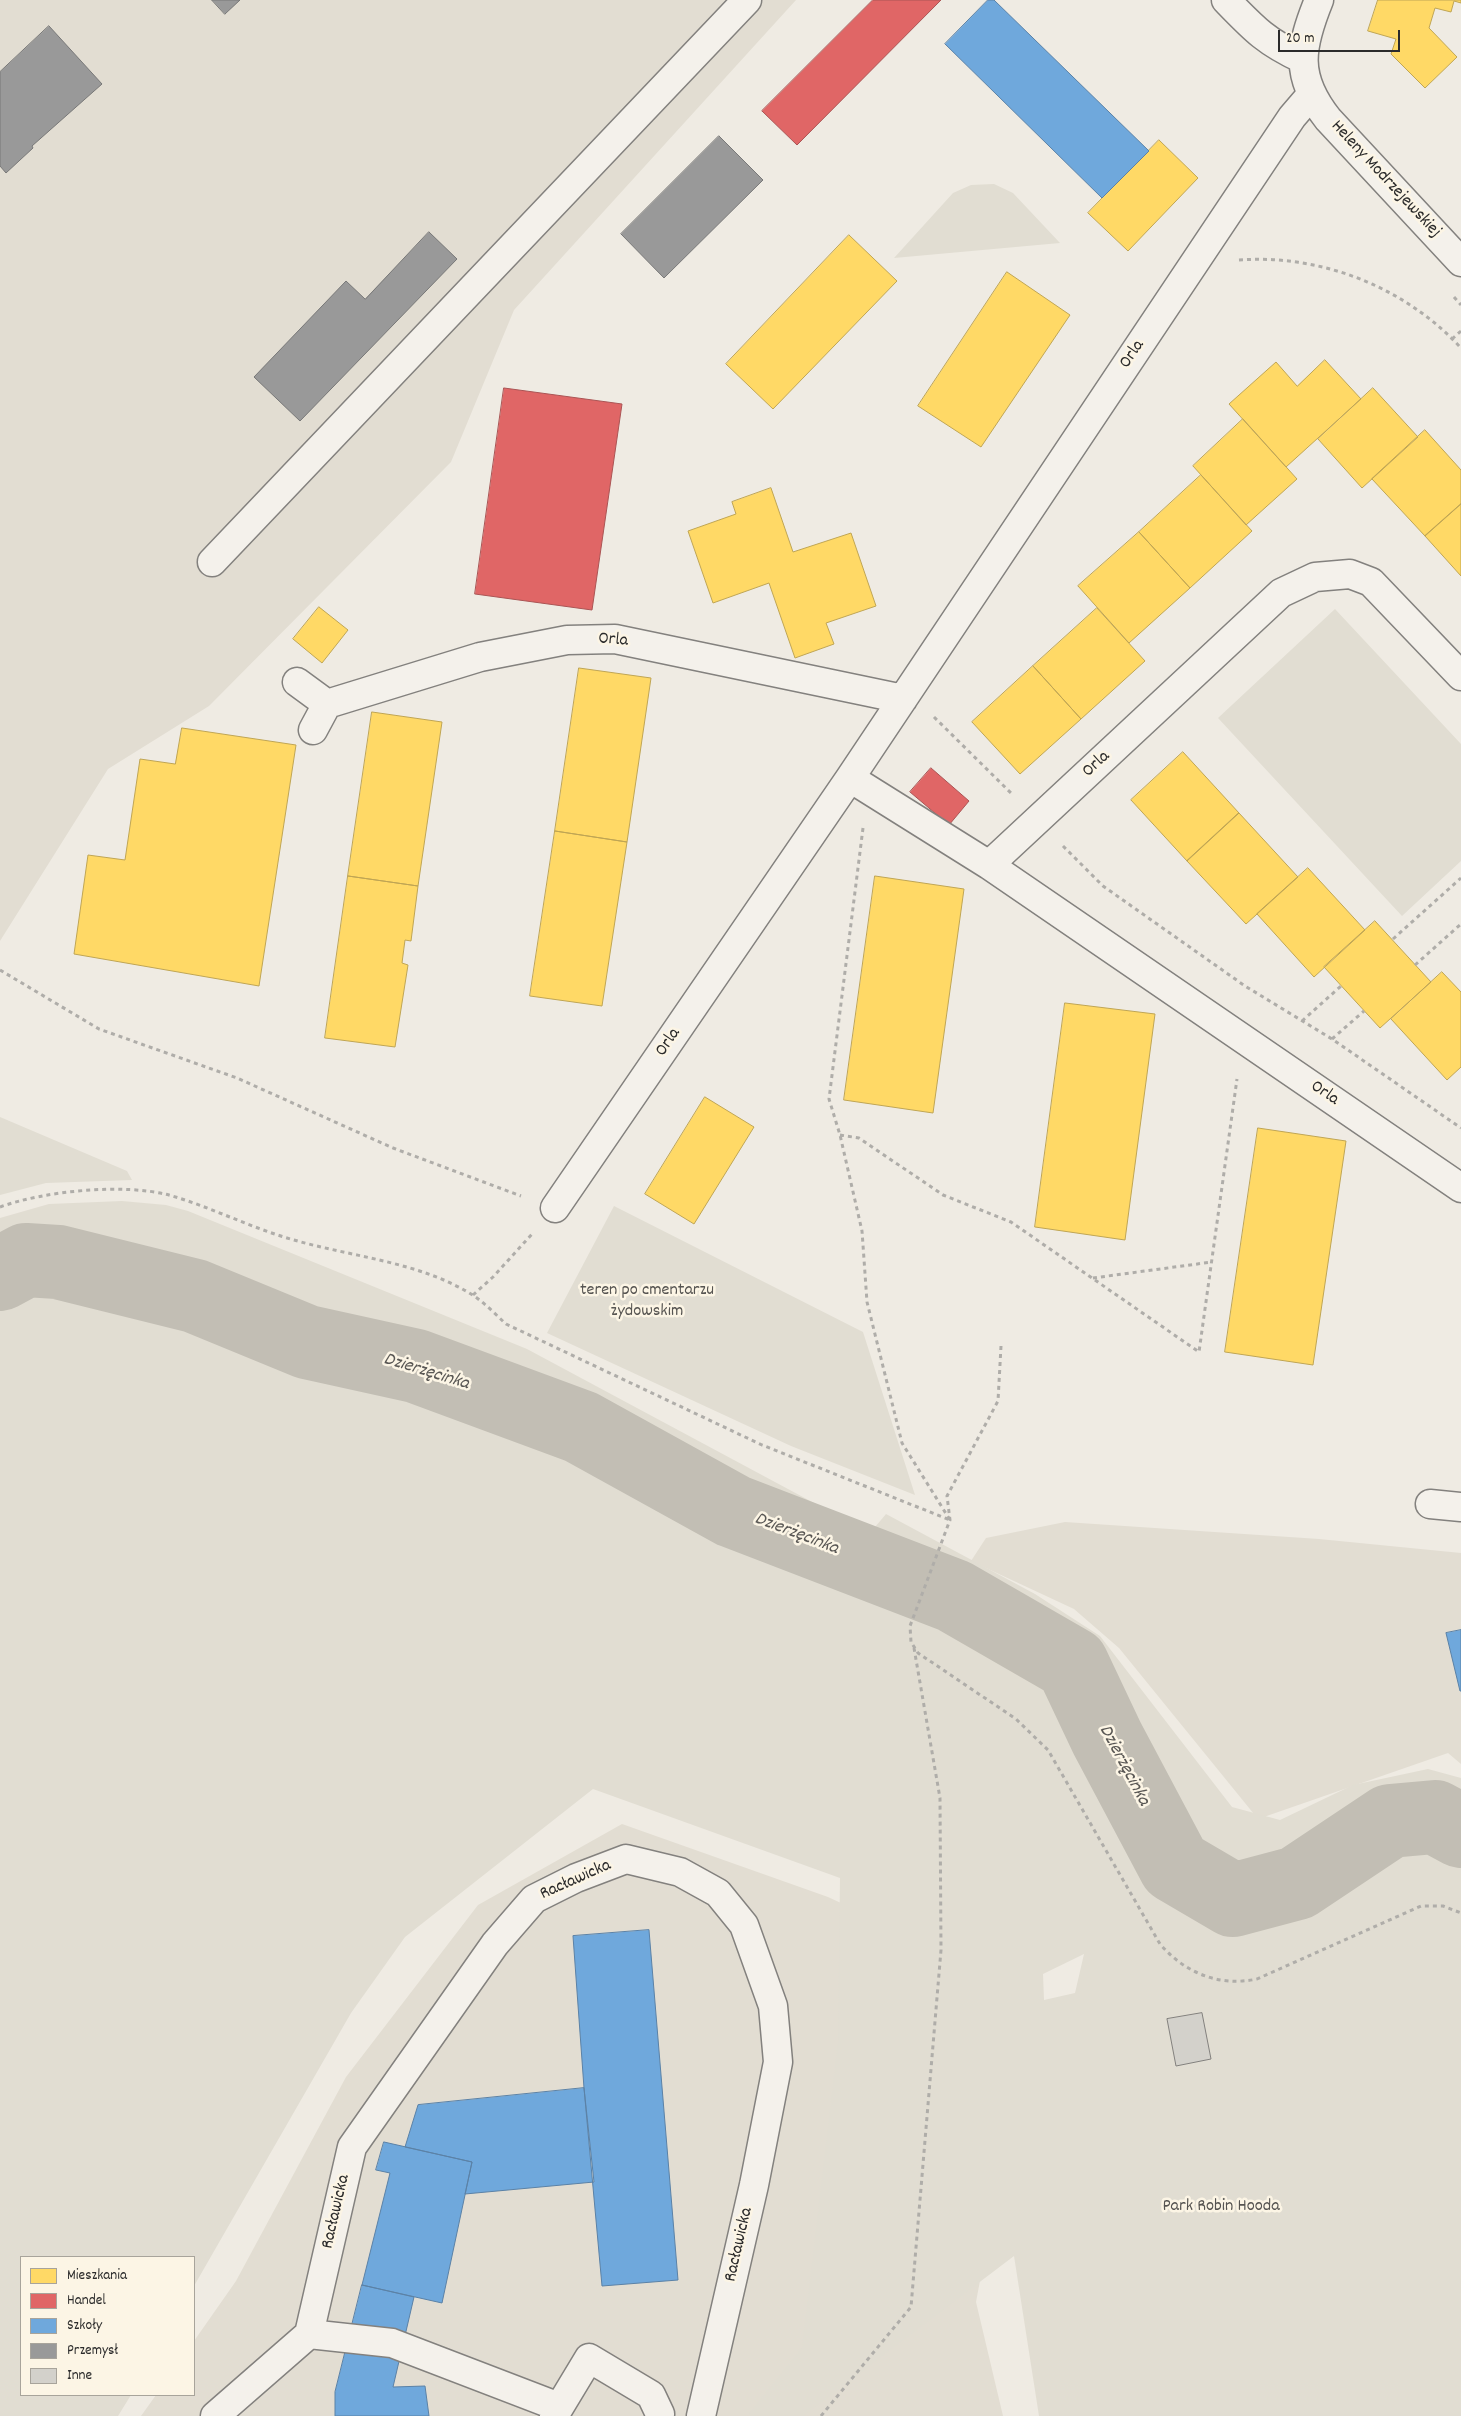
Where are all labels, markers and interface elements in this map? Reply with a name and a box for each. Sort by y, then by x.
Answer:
scale bar [1281,20,1404,52]
text: 20 m [1286,28,1314,50]
street label: Heleny Modrzejewskiej [1325,117,1445,243]
street label: Orla [1116,337,1150,373]
street label: Orla [597,629,629,653]
street label: Orla [1079,747,1115,783]
street label: Orla [652,1025,686,1061]
street label: Orla [1306,1077,1342,1111]
park label: teren po cmentarzu żydowskim [580,1281,714,1324]
water label: Dzierżęcinka [381,1349,471,1397]
water label: Dzierżęcinka [751,1509,841,1561]
water label: Dzierżęcinka [1092,1722,1154,1810]
street label: Racławicka [537,1856,615,1906]
street label: Racławicka [318,2173,356,2251]
park label: Park Robin Hooda [1162,2197,1280,2219]
street label: Racławicka [721,2206,759,2284]
legend [20,2256,195,2396]
text: Mieszkania [67,2265,127,2287]
text: Handel [67,2290,106,2312]
text: Szkoły [67,2315,102,2337]
text: Przemysł [67,2340,118,2362]
text: Inne [67,2365,92,2387]

